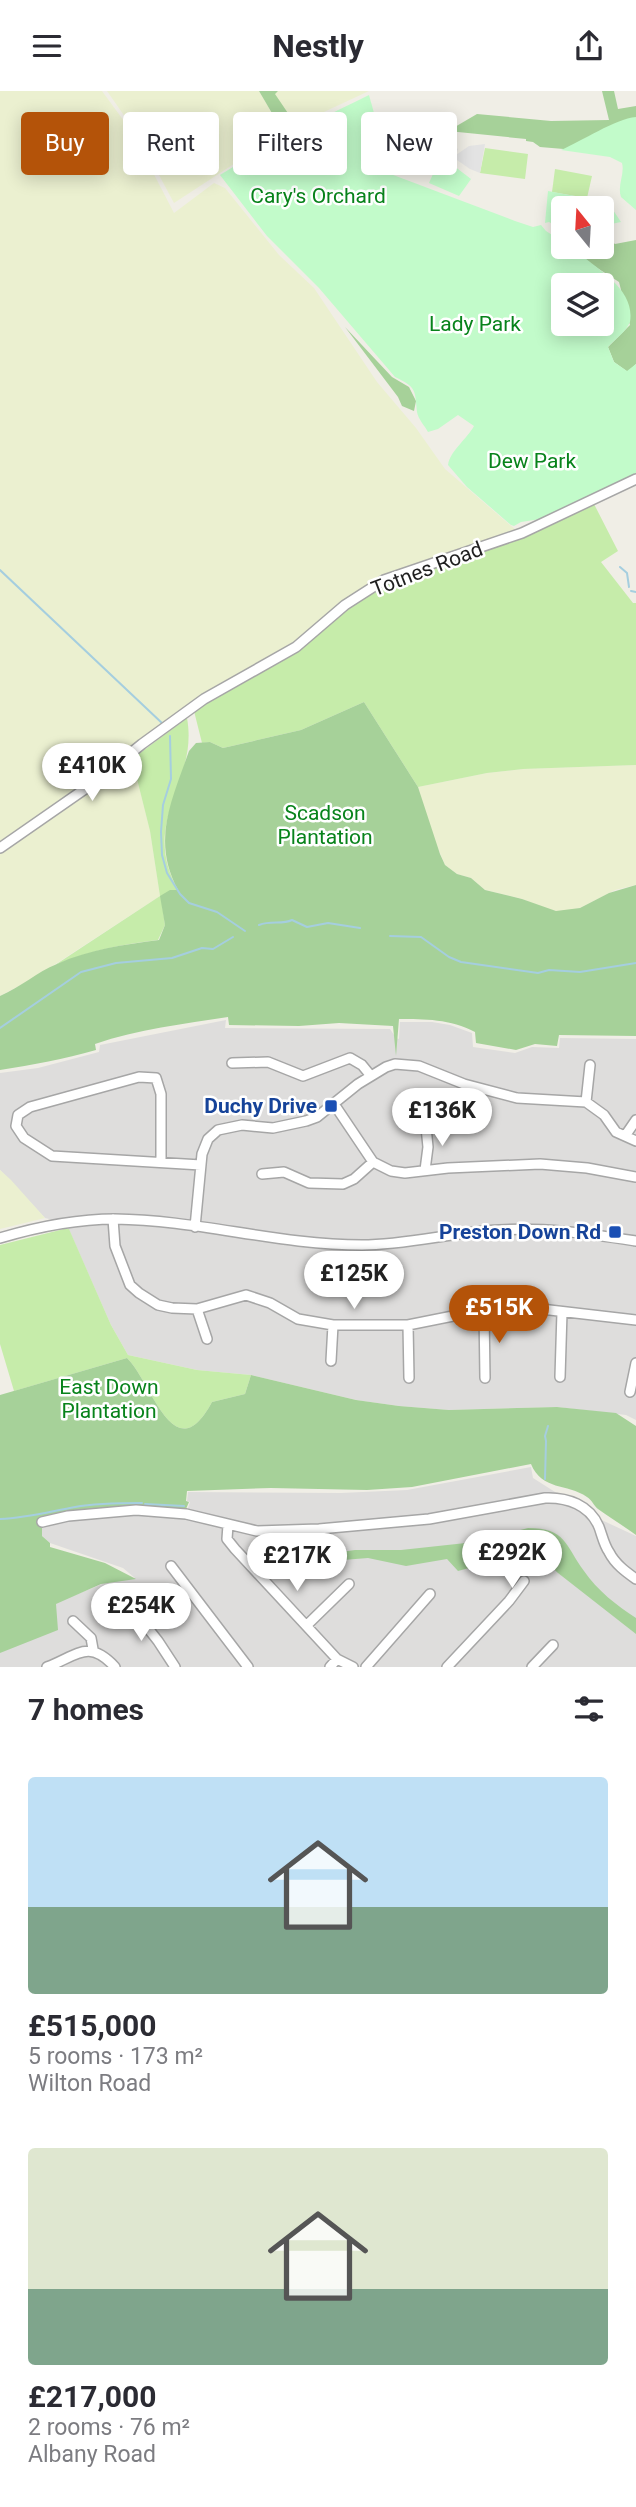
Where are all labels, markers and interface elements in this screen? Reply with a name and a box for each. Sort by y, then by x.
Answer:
icon: menu [28,27,66,65]
text: Nestly [272,27,364,65]
icon: share [570,27,608,65]
chip: Buy [21,112,109,175]
chip: Rent [123,112,219,175]
chip: Filters [233,112,347,175]
chip: New [361,112,457,175]
park label: Cary's Orchard [250,184,386,208]
north arrow [551,196,614,259]
map controls [551,196,614,336]
button: layers [551,273,614,336]
park label: Lady Park [429,312,521,336]
park label: Dew Park [488,449,576,473]
street label: Totnes Road [368,537,486,601]
pin: £410K [43,743,141,803]
text: £410K [58,752,126,779]
park label: Scadson Plantation [277,801,373,849]
pin: £136K [393,1089,491,1148]
place label: Duchy Drive [204,1094,317,1118]
text: £136K [408,1097,476,1124]
marker: Duchy Drive [323,1098,339,1114]
place label: Preston Down Rd [439,1220,601,1244]
marker: Preston Down Rd [607,1224,623,1240]
pin: £125K [305,1251,403,1311]
text: £125K [320,1260,388,1287]
pin: £515K [450,1285,548,1345]
text: £515K [465,1294,533,1321]
park label: East Down Plantation [59,1375,159,1423]
pin: £292K [463,1531,561,1590]
pin: £217K [248,1533,346,1593]
text: £292K [478,1539,546,1566]
text: £217K [263,1542,331,1569]
pin: £254K [92,1583,190,1643]
text: £254K [107,1592,175,1619]
icon: filters [570,1690,608,1728]
text: 7 homes [28,1692,144,1727]
icon: home [255,1822,381,1948]
text: £515,000 [28,2008,156,2043]
text: 5 rooms · 173 m² [28,2043,203,2070]
text: Wilton Road [28,2070,151,2097]
icon: home [255,2193,381,2319]
text: £217,000 [28,2379,156,2414]
text: 2 rooms · 76 m² [28,2414,190,2441]
text: Albany Road [28,2441,156,2468]

